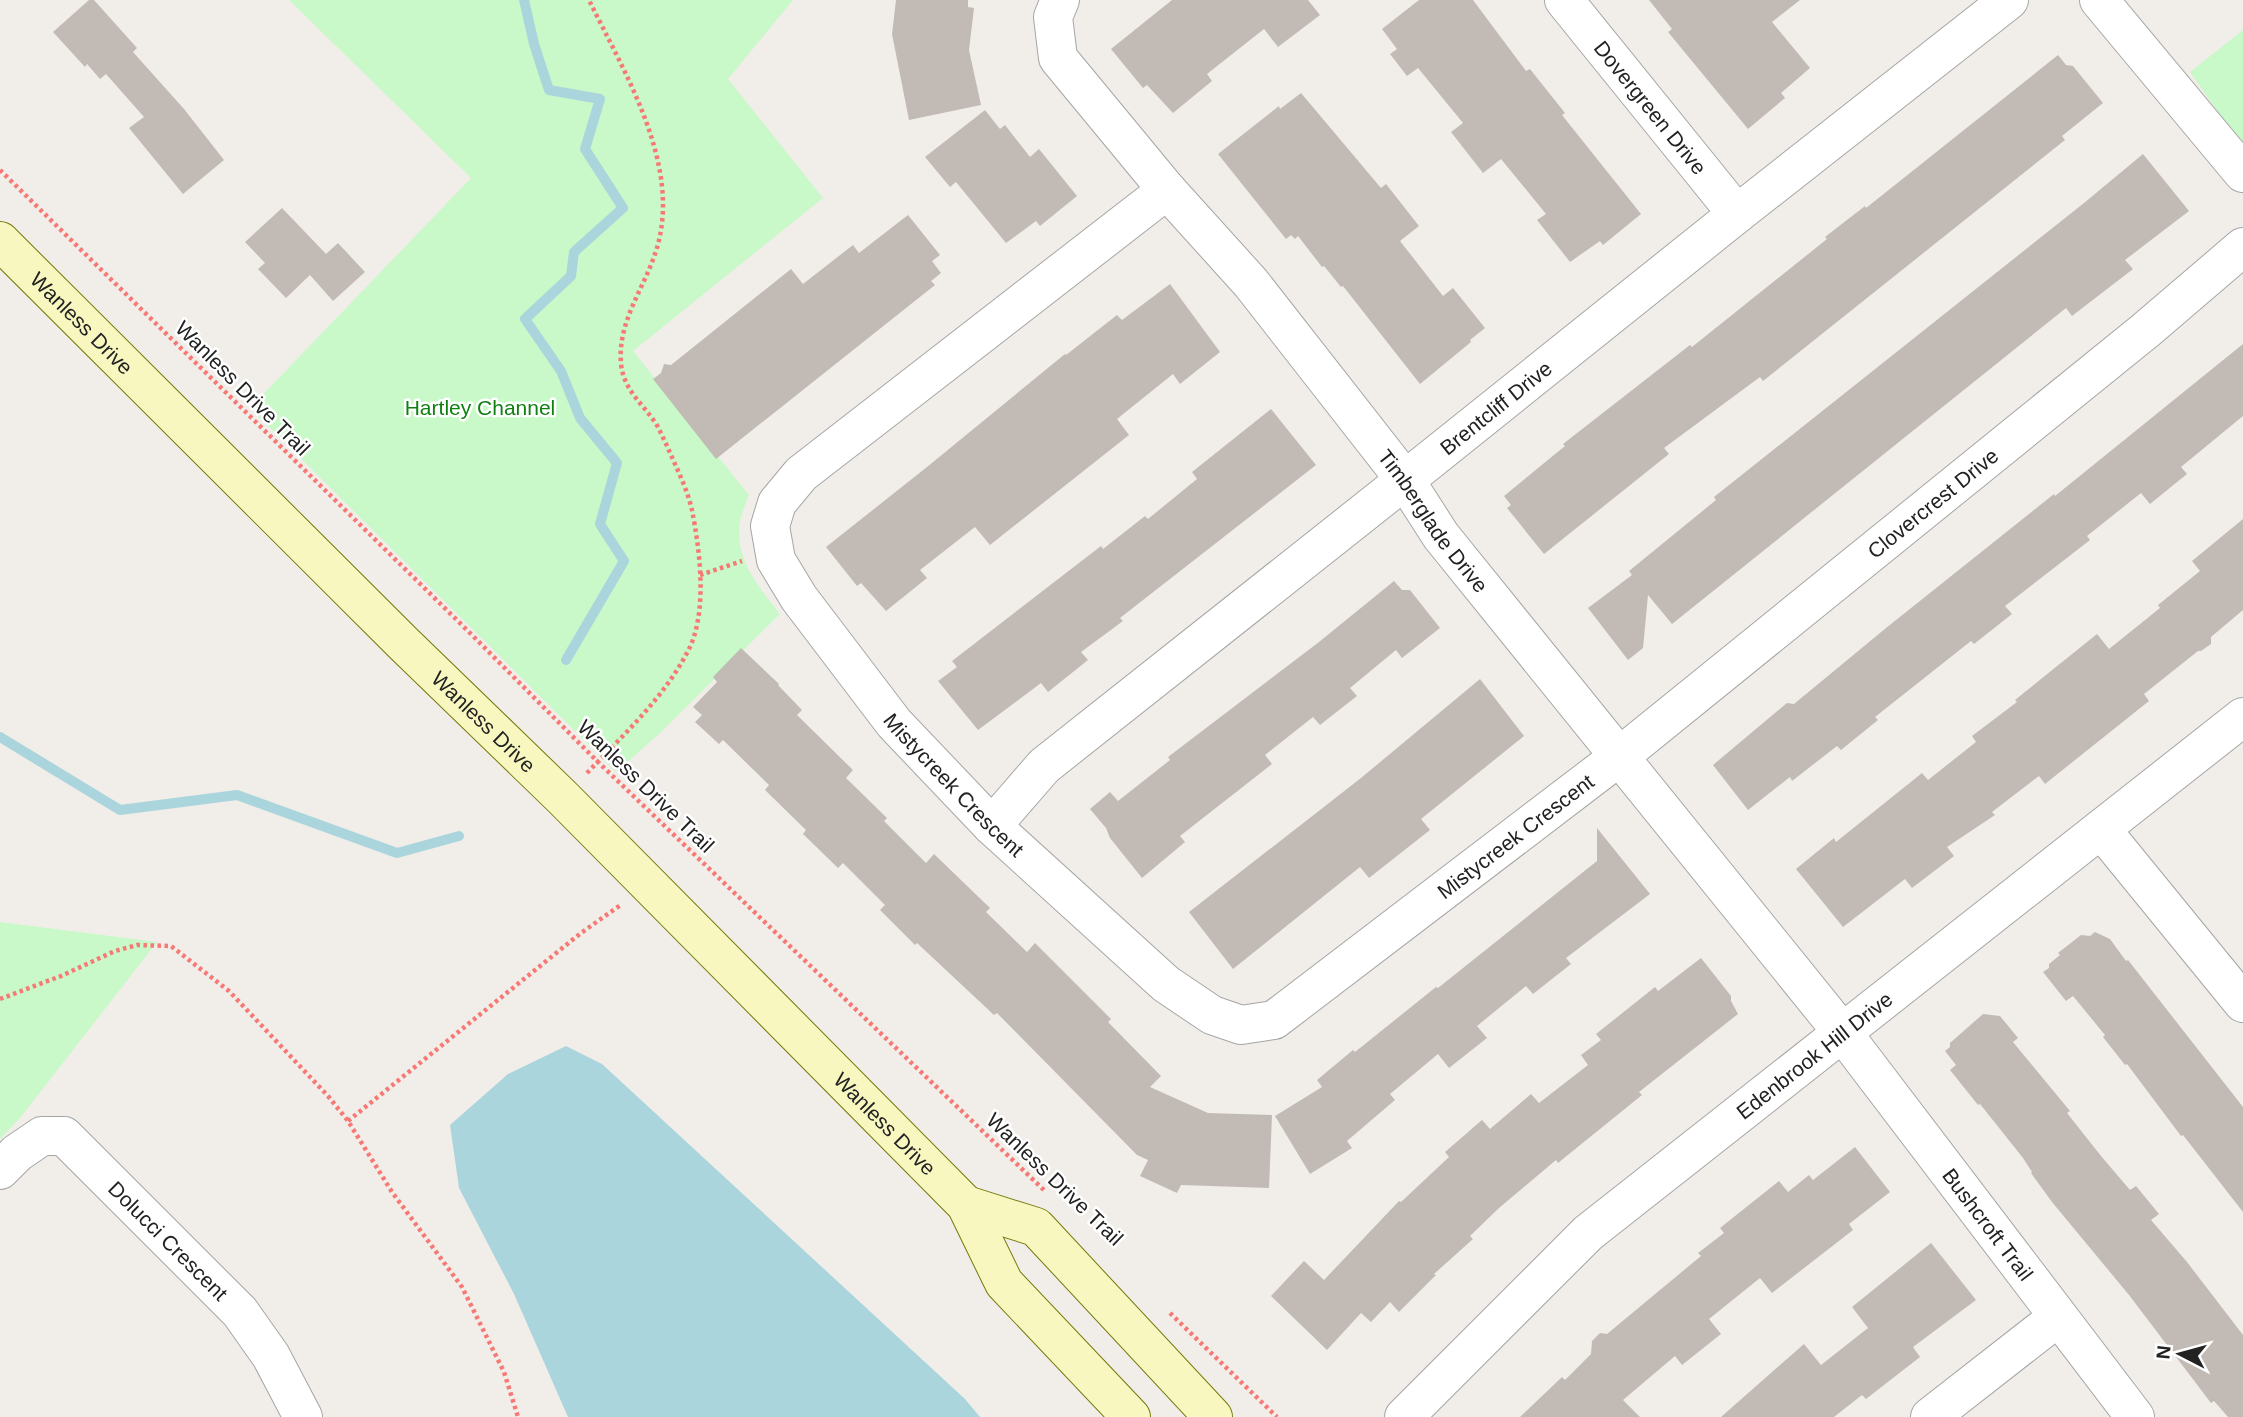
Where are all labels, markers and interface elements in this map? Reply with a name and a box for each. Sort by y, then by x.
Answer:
street label: Dovergreen Drive [1590,36,1711,179]
street label: Wanless Drive [26,267,138,379]
street label: Wanless Drive Trail [171,316,315,460]
street label: Brentcliff Drive [1435,356,1556,459]
park label: Hartley Channel [405,396,555,419]
street label: Clovercrest Drive [1863,443,2002,563]
street label: Timberglade Drive [1374,445,1493,597]
street label: Wanless Drive [428,666,540,777]
street label: Mistycreek Crescent [879,709,1029,861]
street label: Wanless Drive Trail [573,715,719,857]
street label: Mistycreek Crescent [1433,769,1598,903]
street label: Edenbrook Hill Drive [1732,987,1896,1123]
street label: Wanless Drive [830,1068,941,1179]
street label: Wanless Drive Trail [982,1108,1128,1250]
street label: Bushcroft Trail [1938,1164,2038,1284]
street label: Dolucci Crescent [104,1176,233,1305]
north arrow [2145,1319,2215,1389]
text: N [2152,1344,2175,1360]

